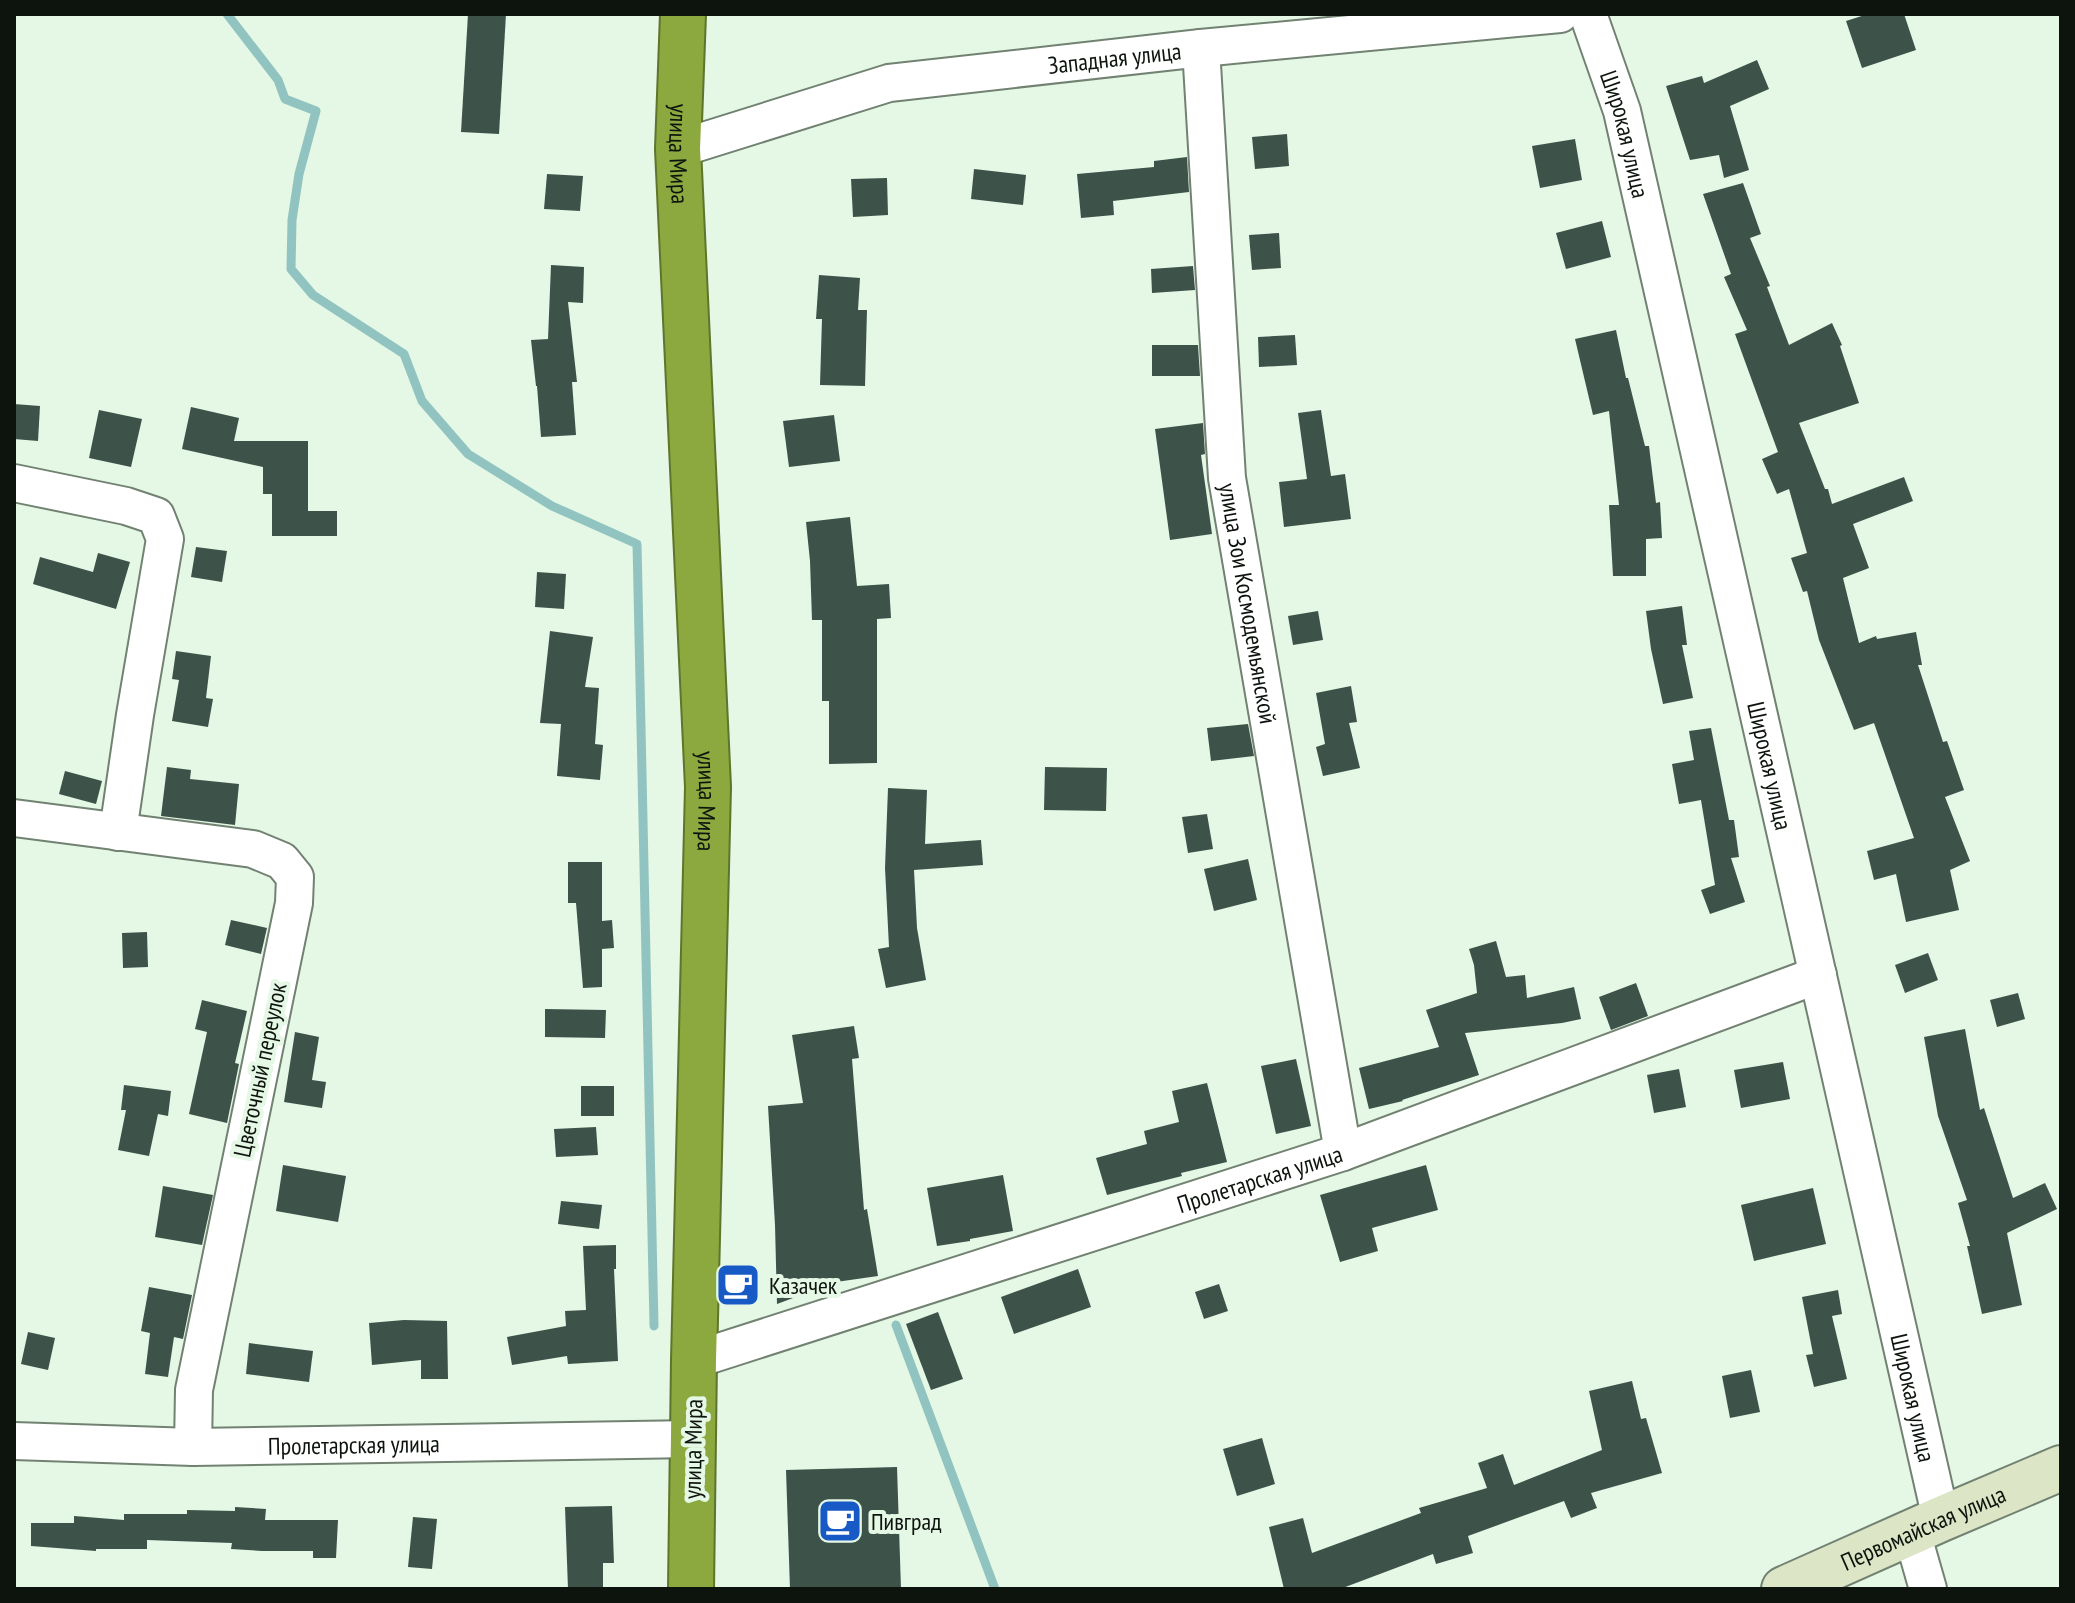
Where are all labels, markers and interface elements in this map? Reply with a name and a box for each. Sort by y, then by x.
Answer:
street label: Западная улица [1046,35,1183,81]
street label: Широкая улица [1593,66,1657,201]
street label: улица Мира [662,103,696,205]
street label: улица Зои Космодемьянской [1213,481,1285,726]
street label: Широкая улица [1741,699,1800,833]
street label: улица Мира [691,750,724,852]
street label: Цветочный переулок [226,979,294,1160]
street label: Пролетарская улица [1173,1138,1346,1220]
cafe icon: Казачек [714,1261,762,1309]
place label: Казачек [769,1270,838,1301]
street label: Широкая улица [1884,1330,1943,1465]
street label: улица Мира [677,1399,709,1499]
street label: Пролетарская улица [268,1428,440,1461]
street label: Первомайская улица [1836,1478,2010,1577]
cafe icon: Пивград [816,1497,864,1545]
place label: Пивград [871,1506,942,1537]

